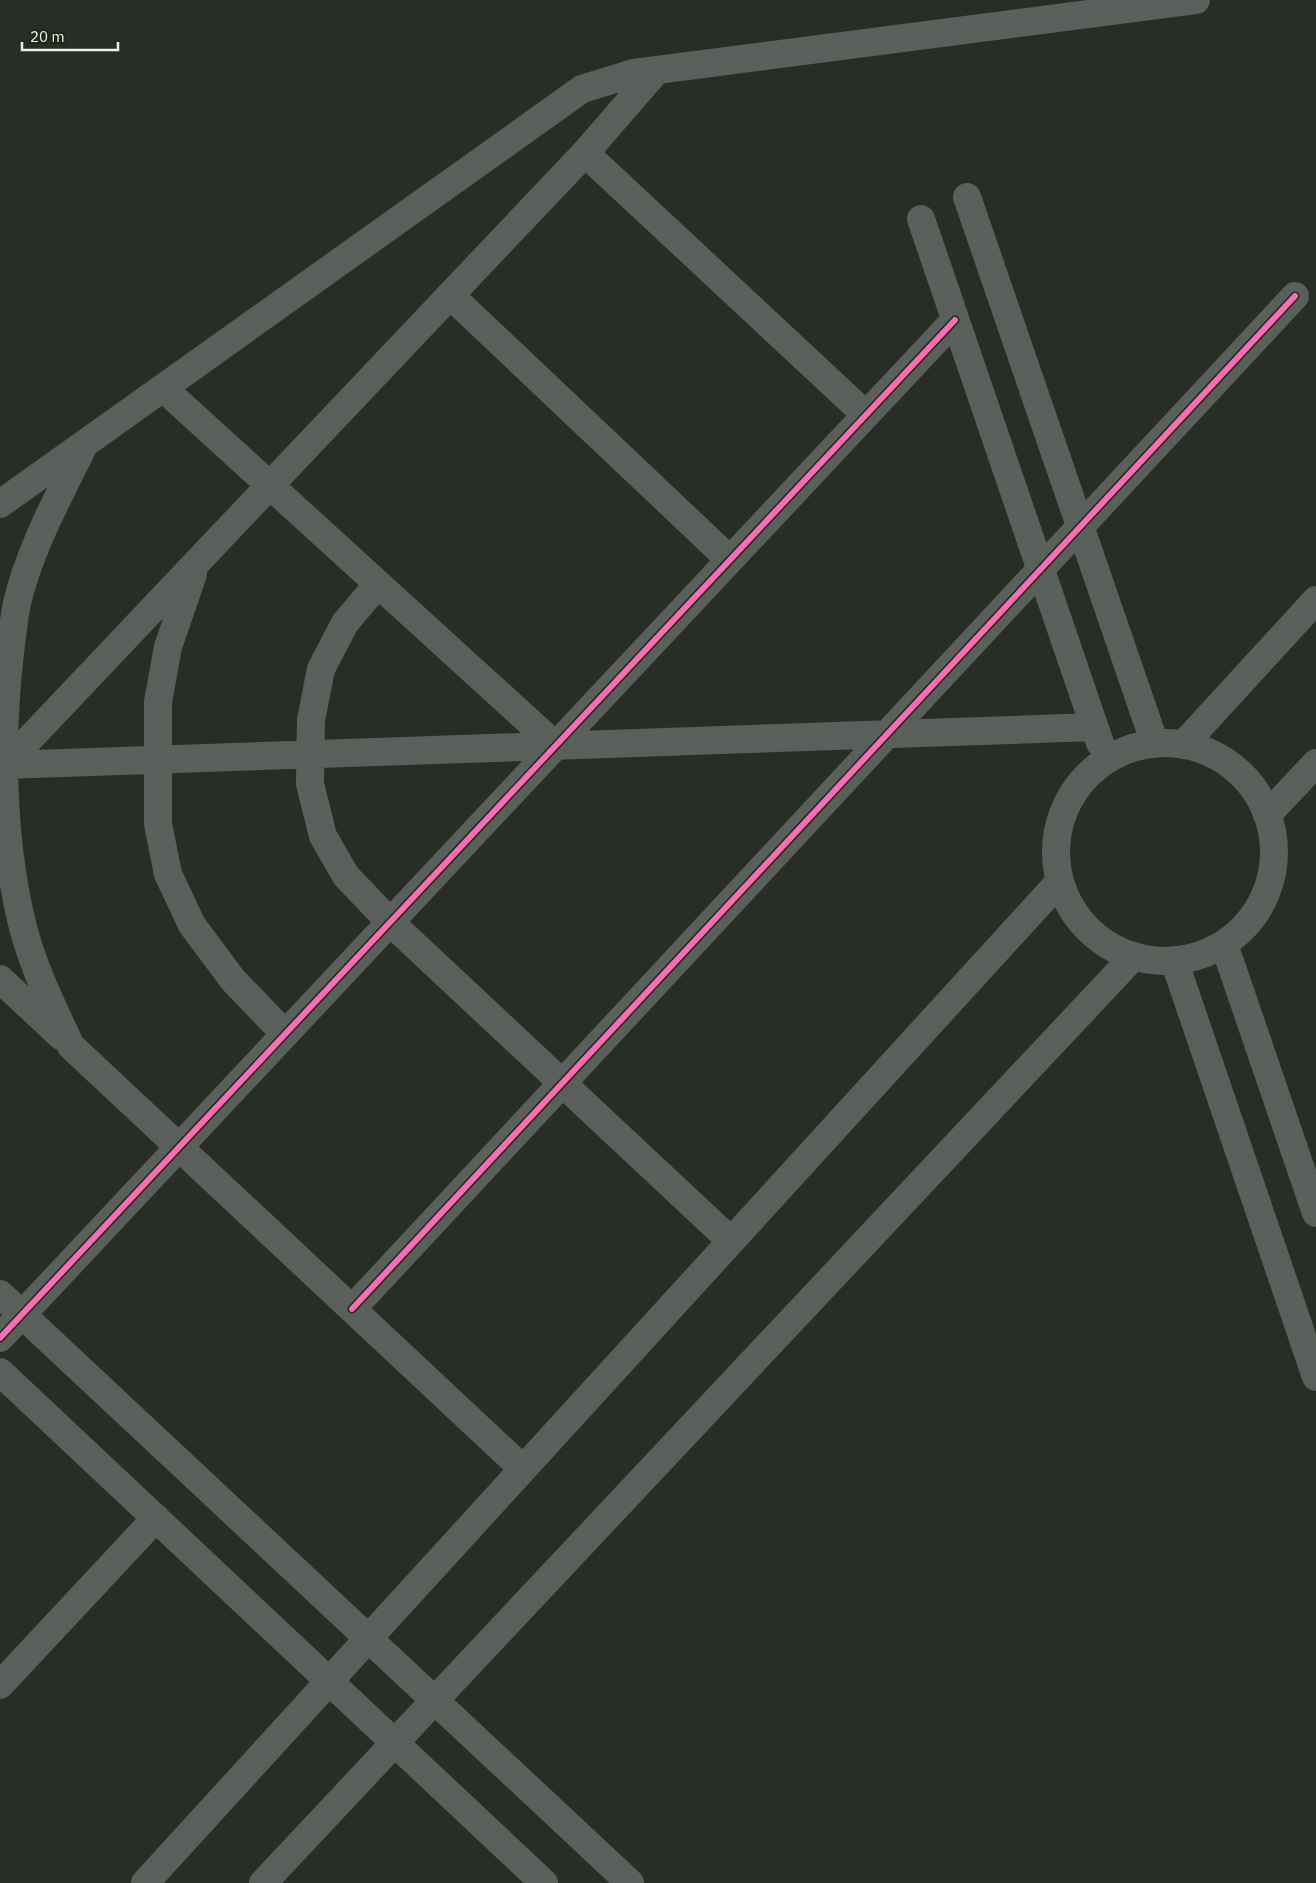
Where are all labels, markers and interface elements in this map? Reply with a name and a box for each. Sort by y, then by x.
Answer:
scale bar [22,20,119,52]
text: 20 m [30,27,65,46]

